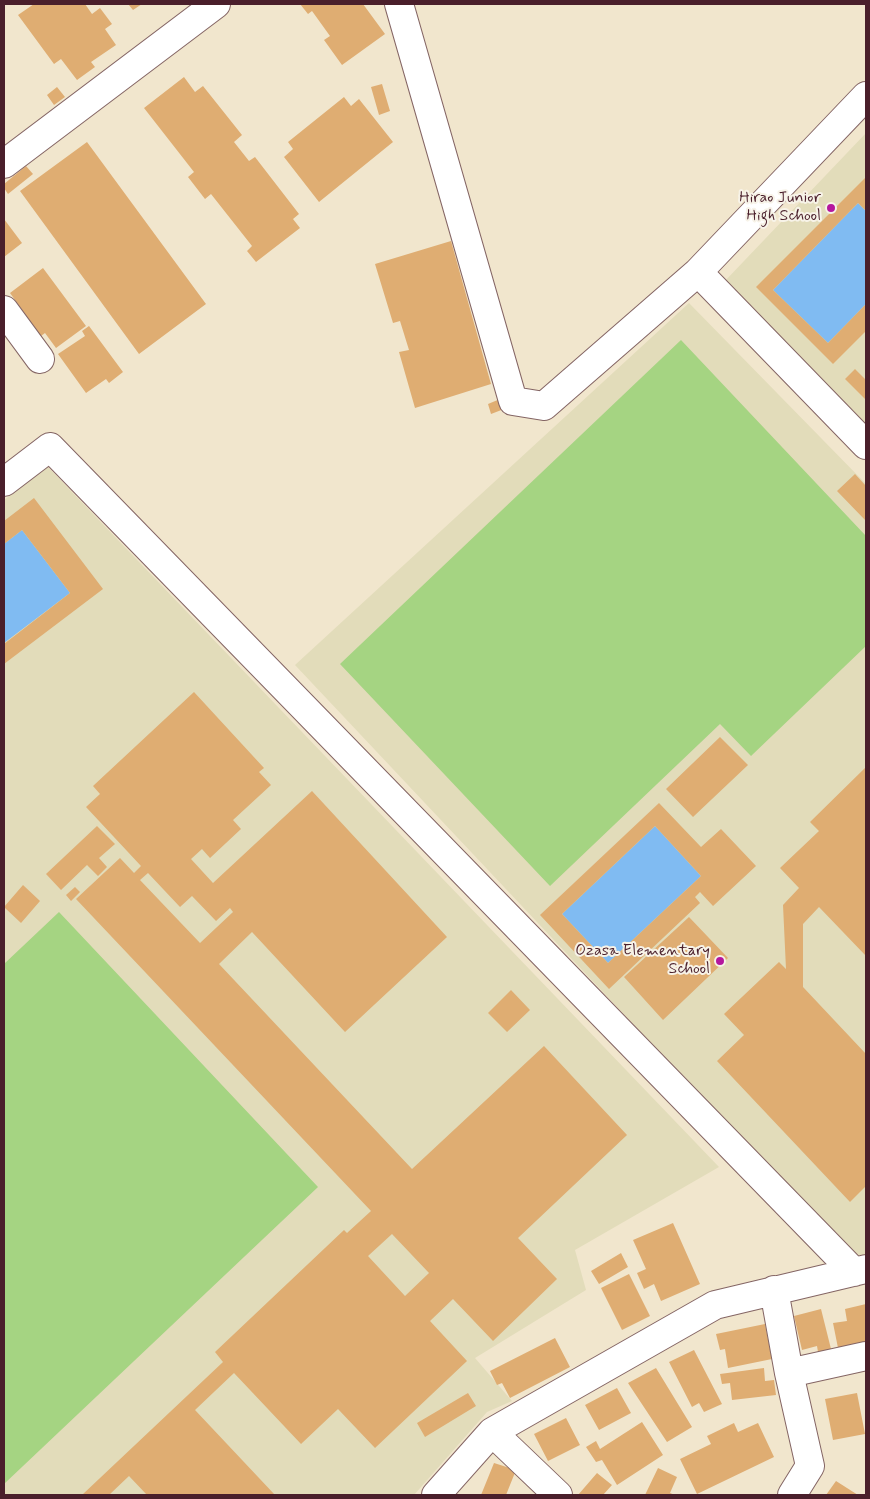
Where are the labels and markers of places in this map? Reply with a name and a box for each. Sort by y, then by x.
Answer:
place label: Hirao Junior High School [739,189,821,227]
marker: Hirao Junior High School [825,202,837,214]
place label: Ozasa Elementary School [575,942,710,980]
marker: Ozasa Elementary School [714,955,726,967]

